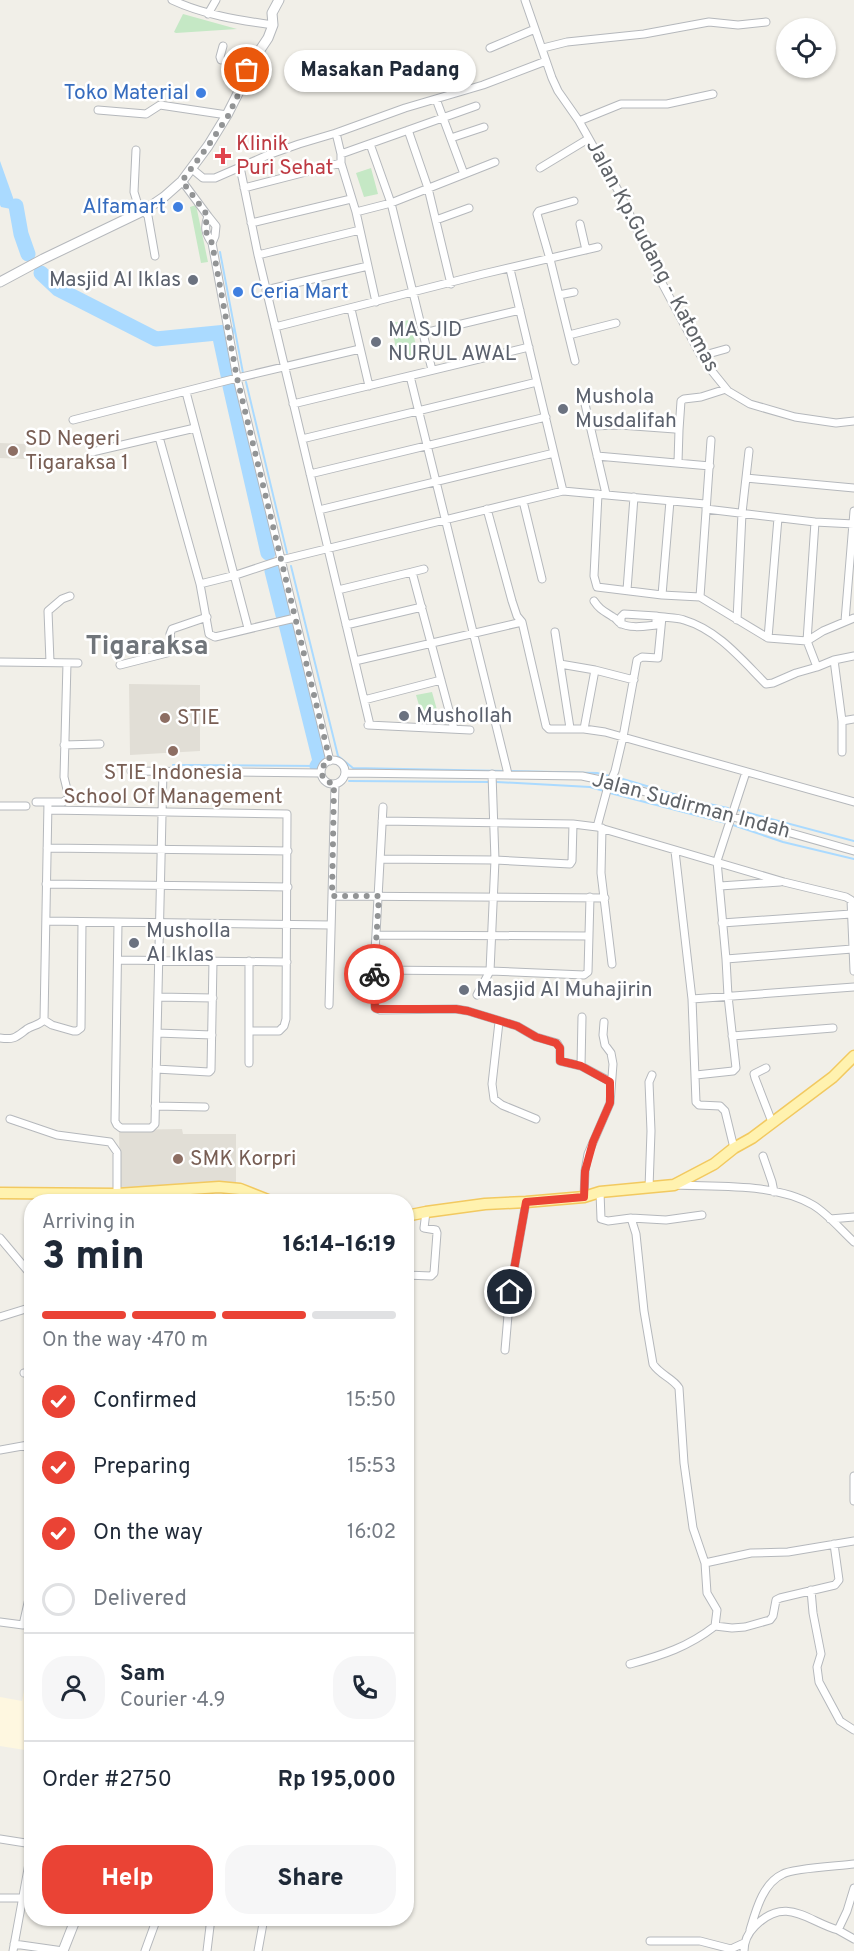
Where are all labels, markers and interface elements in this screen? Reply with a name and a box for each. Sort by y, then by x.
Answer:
map controls [776,18,836,78]
button: locate [776,18,836,78]
pin [221,44,272,95]
callout: Masakan Padang [283,49,475,91]
icon: bag [230,53,263,86]
text: Masakan Padang [300,58,460,84]
place label: Toko Material [64,80,189,107]
marker: Toko Material [194,86,208,100]
place label: Klinik Puri Sehat [236,131,333,182]
street label: Jalan Kp.Gudang - Katomas [579,135,725,377]
marker: Klinik Puri Sehat [214,147,232,165]
place label: Alfamart [82,194,166,221]
marker: Alfamart [171,200,185,214]
place label: Masjid Al Iklas [49,267,181,294]
marker: Masjid Al Iklas [186,273,200,287]
place label: Ceria Mart [250,279,349,306]
marker: Ceria Mart [231,285,245,299]
place label: MASJID NURUL AWAL [388,317,517,368]
marker: MASJID NURUL AWAL [369,335,383,349]
place label: Mushola Musdalifah [575,384,677,435]
marker: Mushola Musdalifah [556,402,570,416]
place label: SD Negeri Tigaraksa 1 [25,426,129,477]
marker: SD Negeri Tigaraksa 1 [6,444,20,458]
district label: Tigaraksa [85,630,209,664]
place label: Mushollah [416,703,512,730]
place label: STIE [177,705,220,732]
marker: Mushollah [397,709,411,723]
marker: STIE [158,711,172,725]
marker: STIE Indonesia School Of Management [166,744,180,758]
place label: STIE Indonesia School Of Management [63,760,283,811]
street label: Jalan Sudirman Indah [589,767,793,845]
place label: Musholla Al Iklas [146,918,230,969]
marker: Musholla Al Iklas [127,936,141,950]
courier [344,944,404,1004]
icon: bike [358,958,391,991]
place label: Masjid Al Muhajirin [476,977,653,1004]
marker: Masjid Al Muhajirin [457,983,471,997]
place label: SMK Korpri [190,1146,296,1173]
marker: SMK Korpri [171,1152,185,1166]
text: Arriving in [42,1210,135,1236]
text: 16:14–16:19 [283,1232,396,1259]
text: 3 min [42,1234,145,1283]
pin [484,1266,535,1317]
icon: home [493,1275,526,1308]
text: On the way · 470 m [42,1328,208,1354]
icon: check [42,1385,75,1418]
text: Confirmed [93,1388,197,1415]
text: 15:50 [346,1388,396,1414]
icon: check [42,1451,75,1484]
text: Preparing [93,1454,191,1481]
text: 15:53 [347,1454,396,1480]
icon: check [42,1517,75,1550]
text: On the way [93,1520,203,1547]
text: 16:02 [347,1520,396,1546]
text: Delivered [93,1586,187,1613]
button: person [42,1656,105,1719]
button: phone [333,1656,396,1719]
text: Sam [120,1661,165,1688]
text: Courier · 4.9 [120,1688,225,1714]
text: Order #2750 [42,1767,172,1794]
text: Rp 195,000 [278,1767,396,1794]
button: Help [42,1845,213,1914]
button: Share [225,1845,396,1914]

